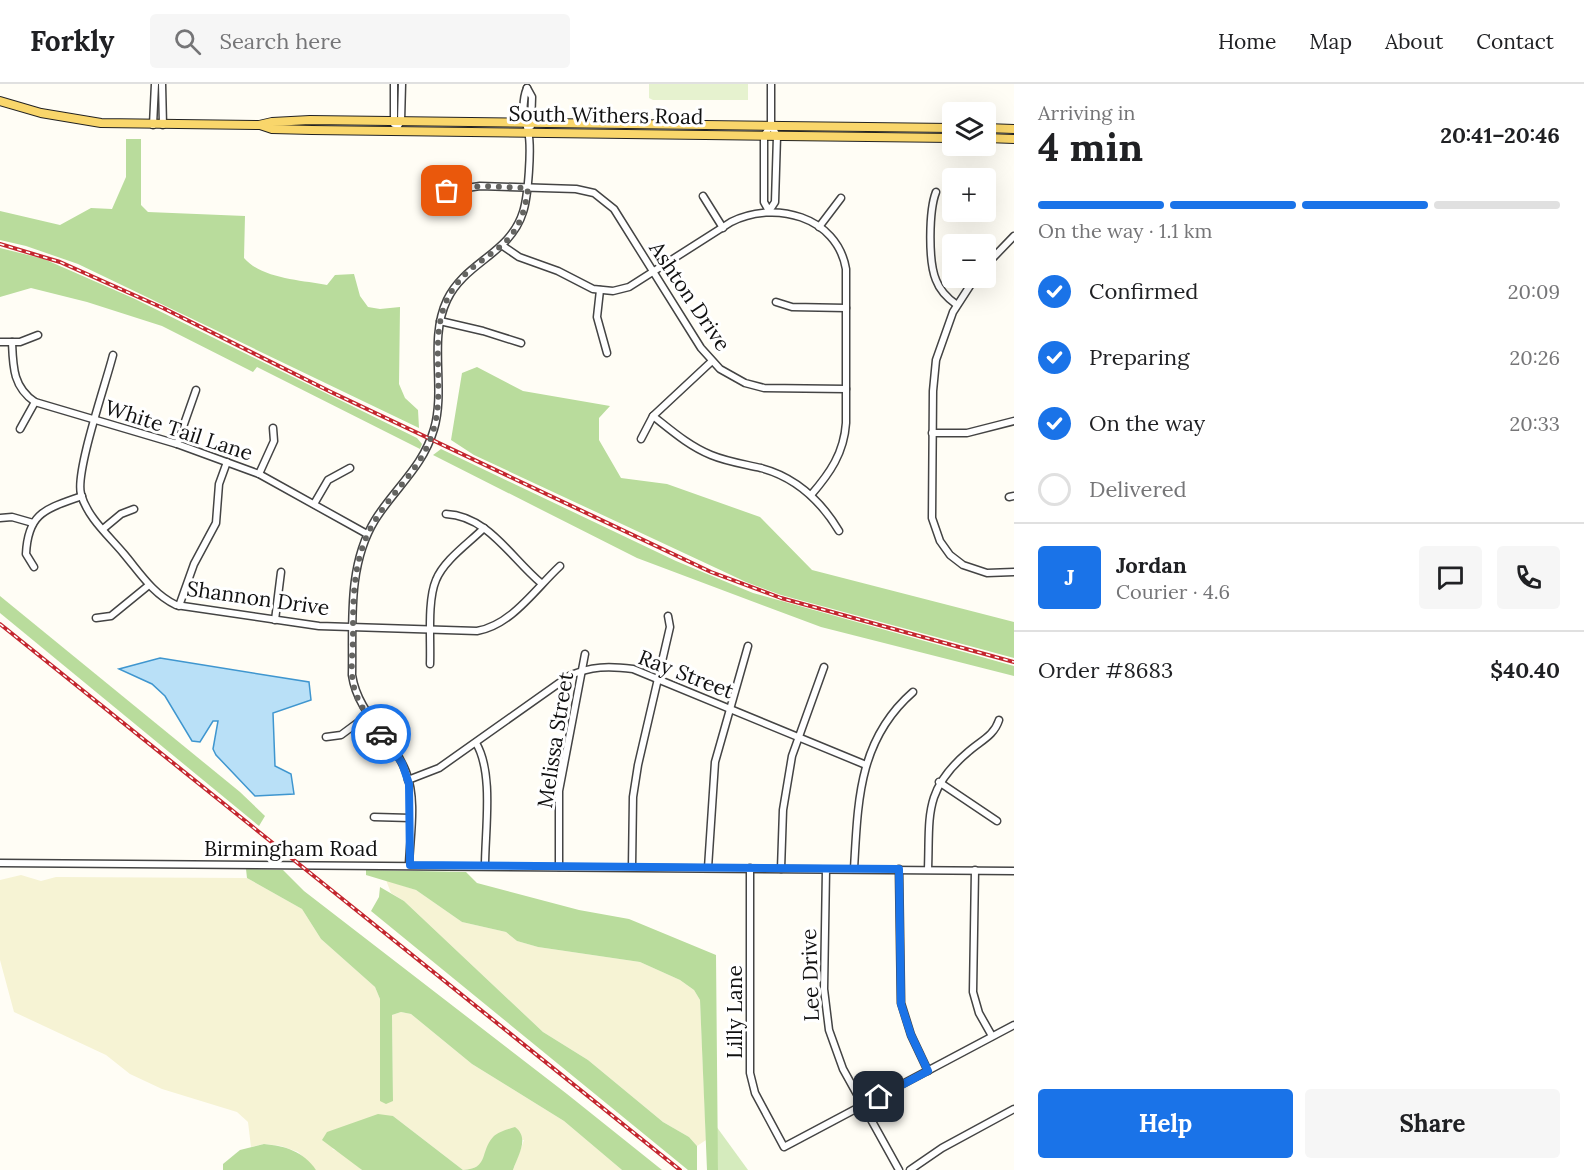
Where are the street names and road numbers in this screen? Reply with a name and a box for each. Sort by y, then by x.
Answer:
street label: South Withers Road [508,100,704,130]
street label: Ashton Drive [643,235,737,356]
street label: White Tail Lane [102,393,256,467]
street label: Shannon Drive [185,575,331,621]
street label: Ray Street [634,643,738,705]
street label: Melissa Street [531,669,579,810]
street label: Birmingham Road [204,835,378,862]
street label: Lee Drive [795,928,825,1022]
street label: Lilly Lane [721,965,748,1059]

